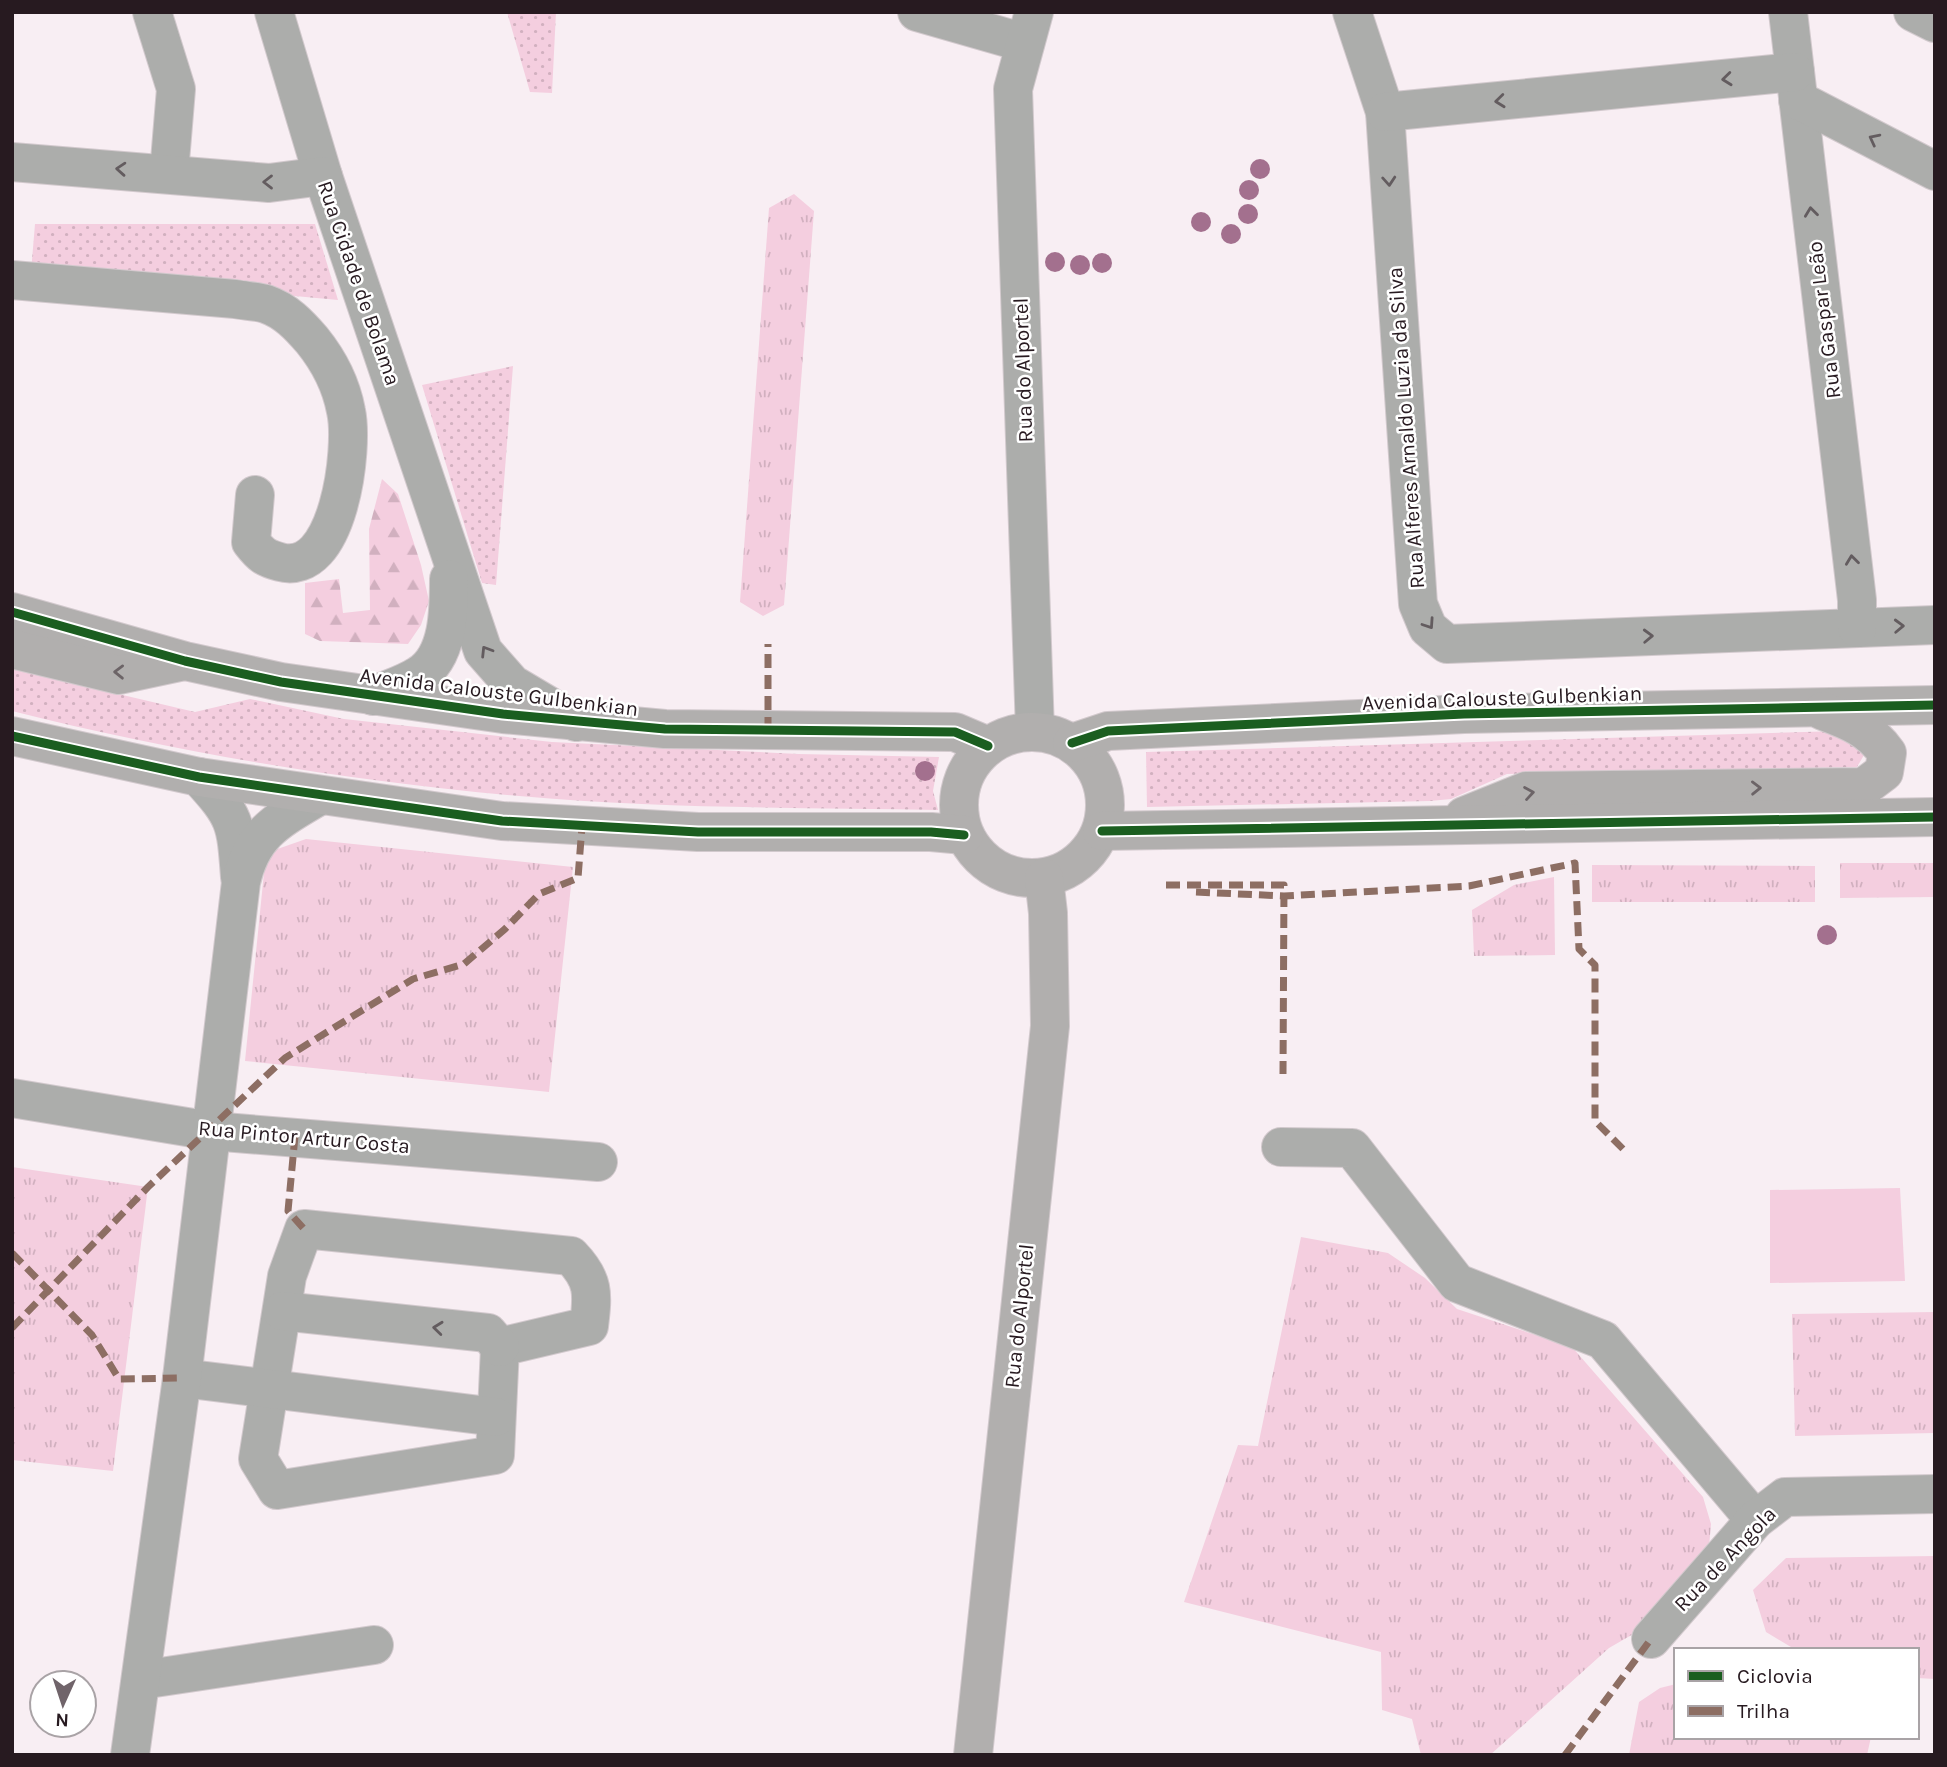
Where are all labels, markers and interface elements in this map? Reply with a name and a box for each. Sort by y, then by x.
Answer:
one-way arrow [1721,71,1732,86]
one-way arrow [1495,93,1506,108]
one-way arrow [1869,134,1881,148]
one-way arrow [115,162,126,177]
one-way arrow [262,174,273,190]
one-way arrow [1382,175,1397,186]
street label: Rua Cidade de Bolama [313,178,405,388]
one-way arrow [1804,206,1819,218]
street label: Rua Gaspar Leão [1802,240,1846,400]
street label: Rua Alferes Arnaldo Luzia da Silva [1383,266,1429,590]
street label: Rua do Alportel [1008,297,1038,443]
one-way arrow [1844,554,1859,565]
one-way arrow [1421,616,1434,629]
one-way arrow [1894,619,1905,634]
one-way arrow [1642,628,1653,643]
one-way arrow [481,646,494,659]
street label: Avenida Calouste Gulbenkian [358,663,640,721]
one-way arrow [113,665,124,680]
street label: Avenida Calouste Gulbenkian [1361,681,1643,715]
one-way arrow [1751,780,1762,796]
one-way arrow [1523,786,1535,801]
street label: Rua Pintor Artur Costa [197,1116,411,1158]
street label: Rua do Alportel [999,1243,1039,1389]
one-way arrow [433,1321,444,1336]
street label: Rua de Angola [1669,1502,1781,1616]
legend [1674,1648,1919,1739]
text: Ciclovia [1737,1664,1813,1688]
north arrow [28,1669,98,1739]
text: Trilha [1737,1699,1790,1723]
text: N [55,1709,70,1731]

